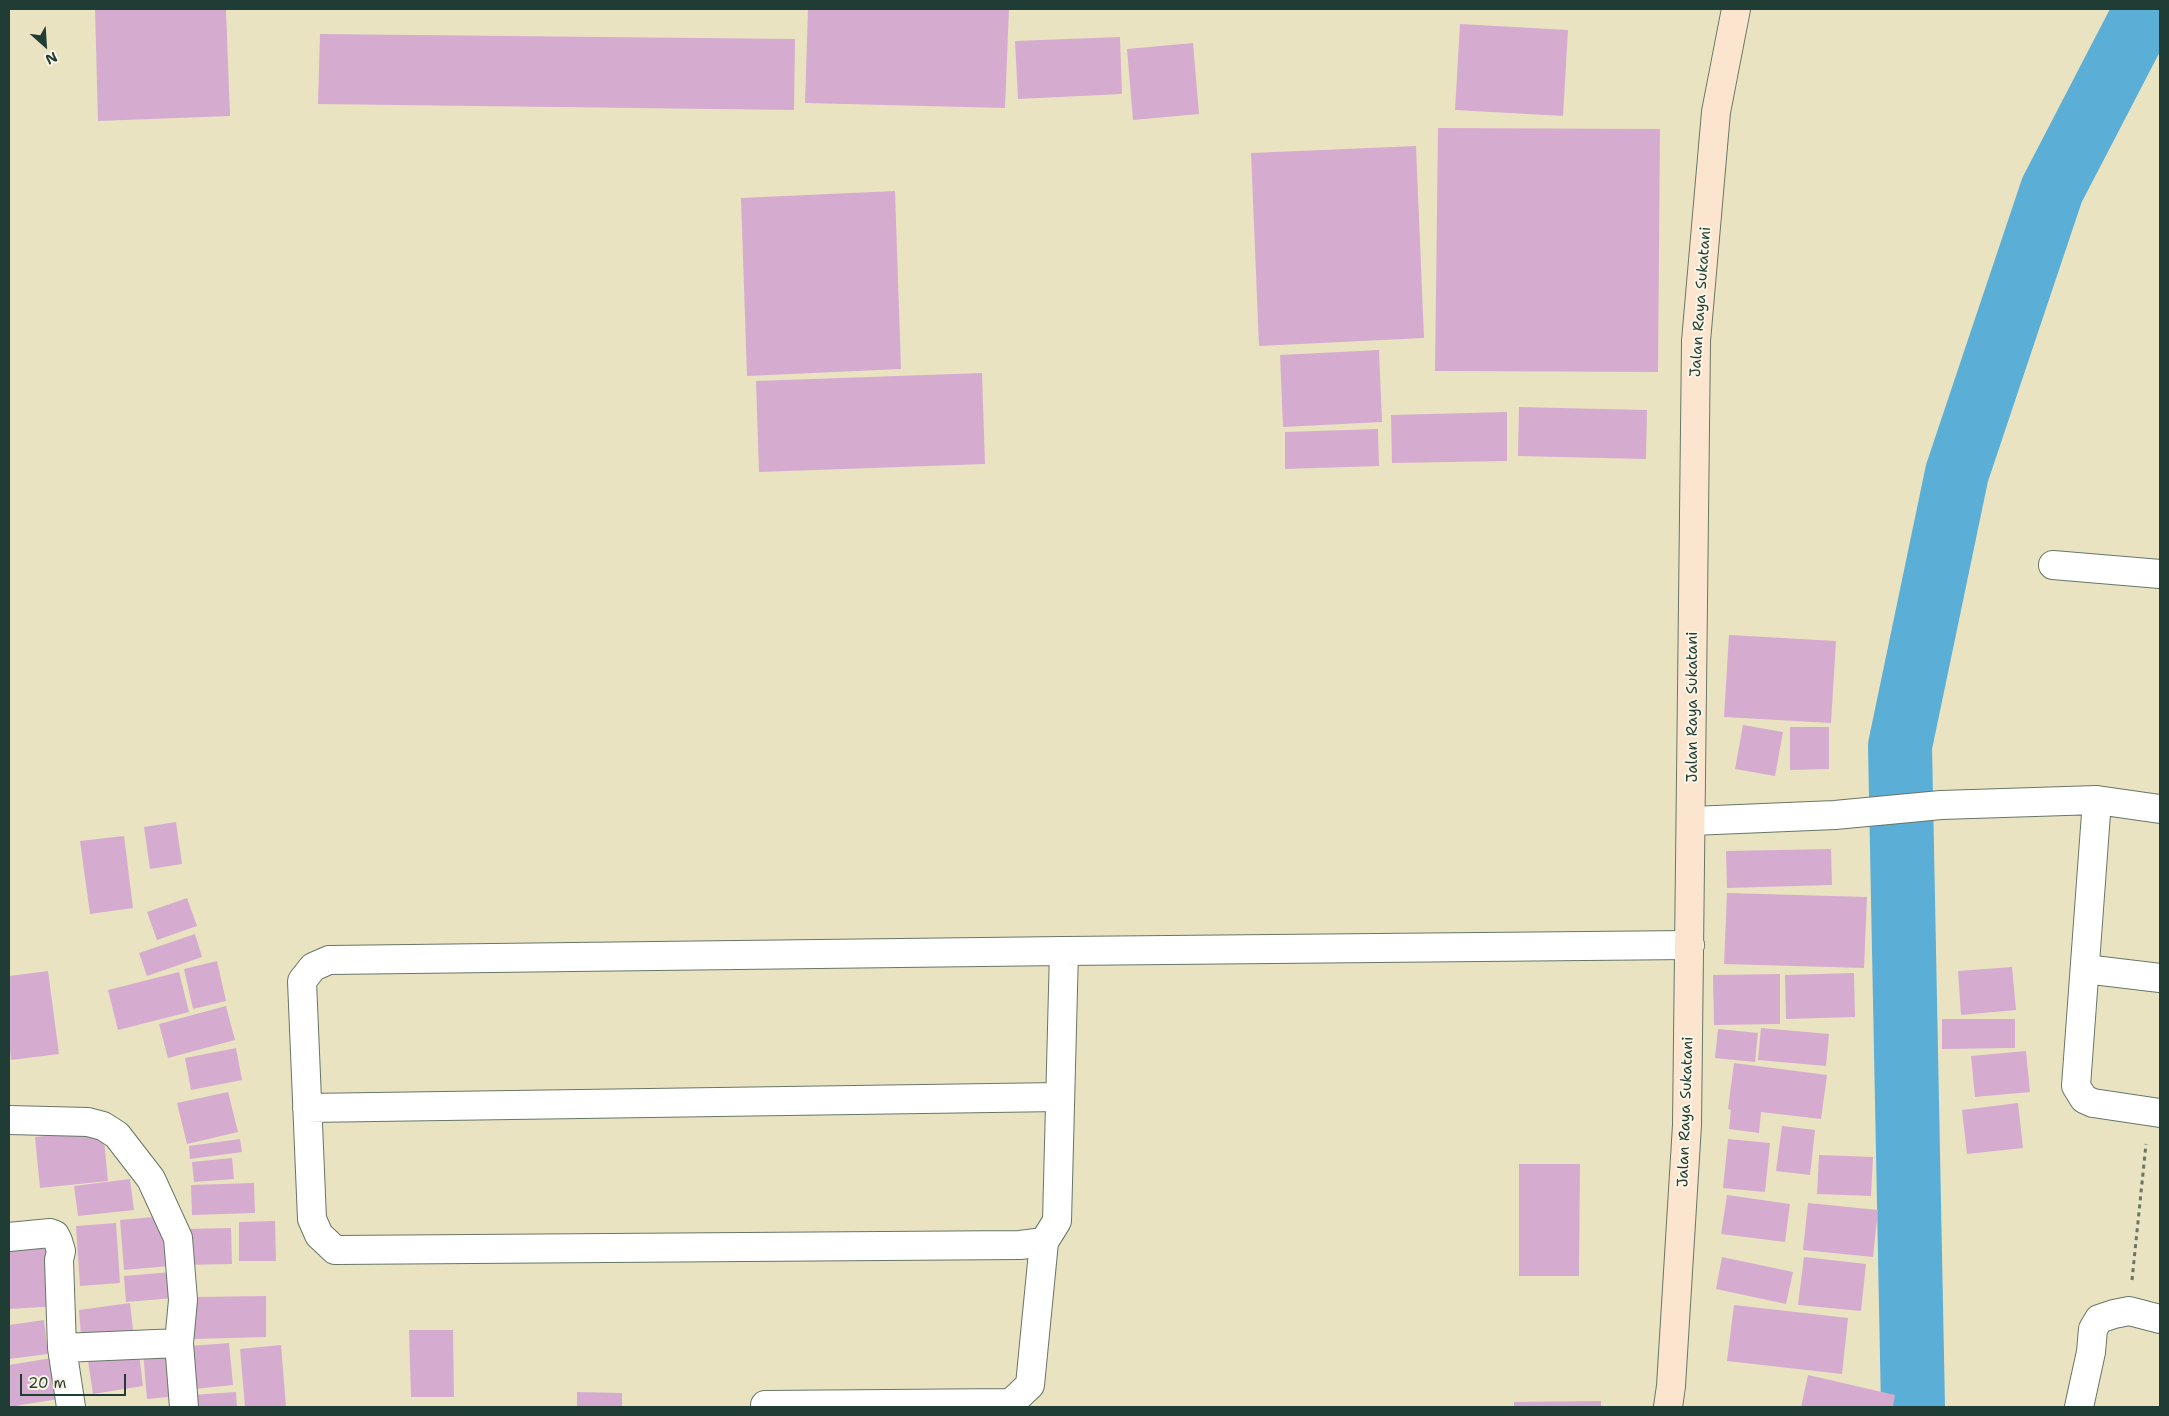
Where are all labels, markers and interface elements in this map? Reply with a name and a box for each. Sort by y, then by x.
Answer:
north arrow [20,20,70,70]
text: N [43,48,61,69]
street label: Jalan Raya Sukatani [1687,226,1715,378]
street label: Jalan Raya Sukatani [1684,632,1702,782]
street label: Jalan Raya Sukatani [1674,1036,1698,1188]
scale bar [22,1364,129,1396]
text: 20 m [28,1373,67,1393]

